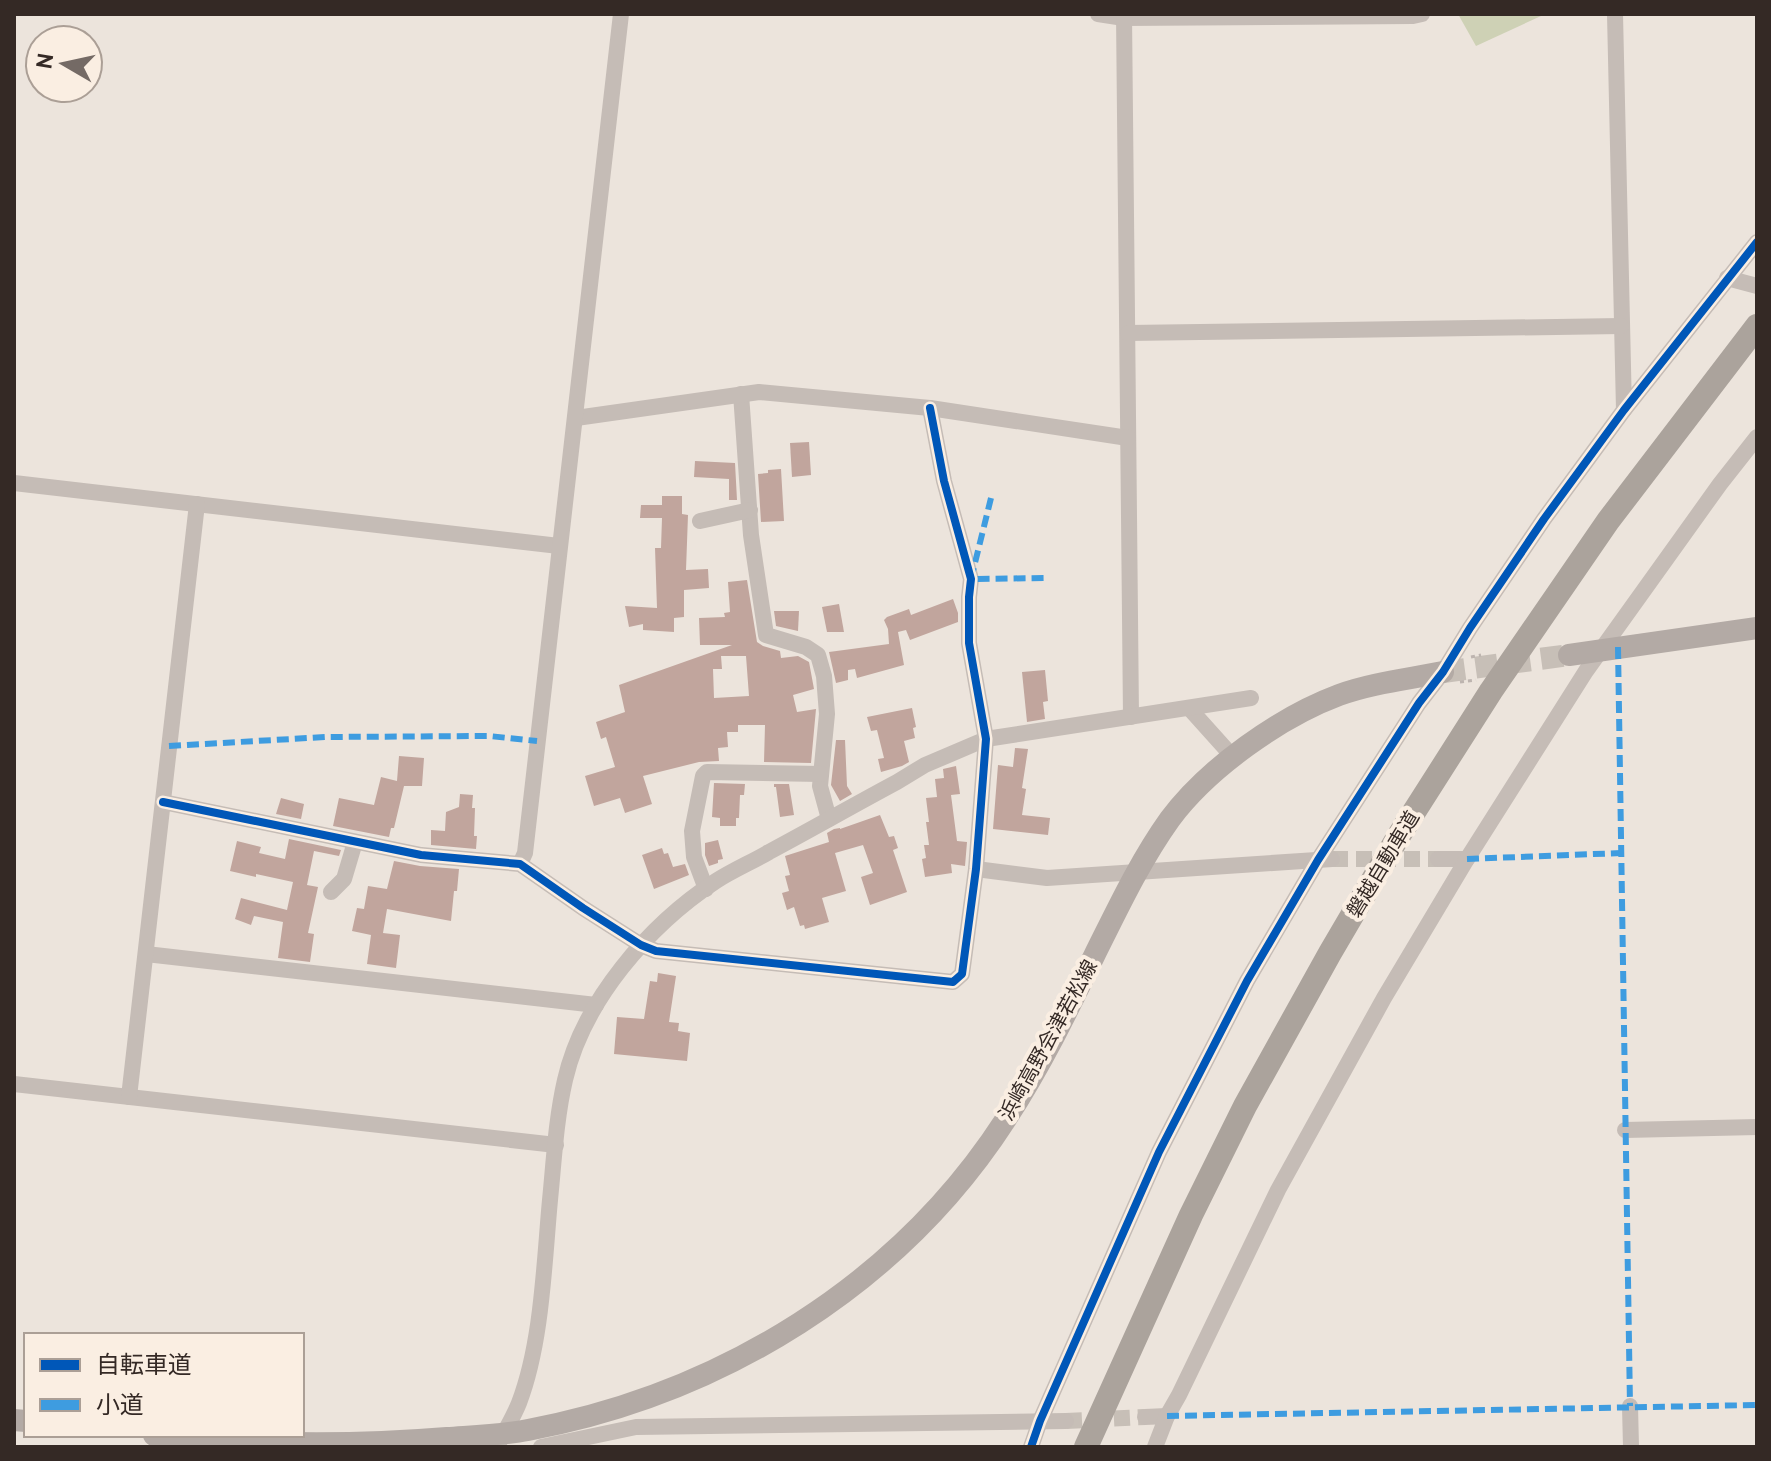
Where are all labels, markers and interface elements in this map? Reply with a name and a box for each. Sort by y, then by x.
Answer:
north arrow [24,24,104,104]
text: N [32,51,61,71]
street label: 磐越自動車道 [1343,807,1427,923]
street label: 浜崎高野会津若松線 [995,956,1105,1126]
legend [24,1333,304,1437]
text: 自転車道 [96,1352,192,1382]
text: 小道 [96,1392,144,1422]

